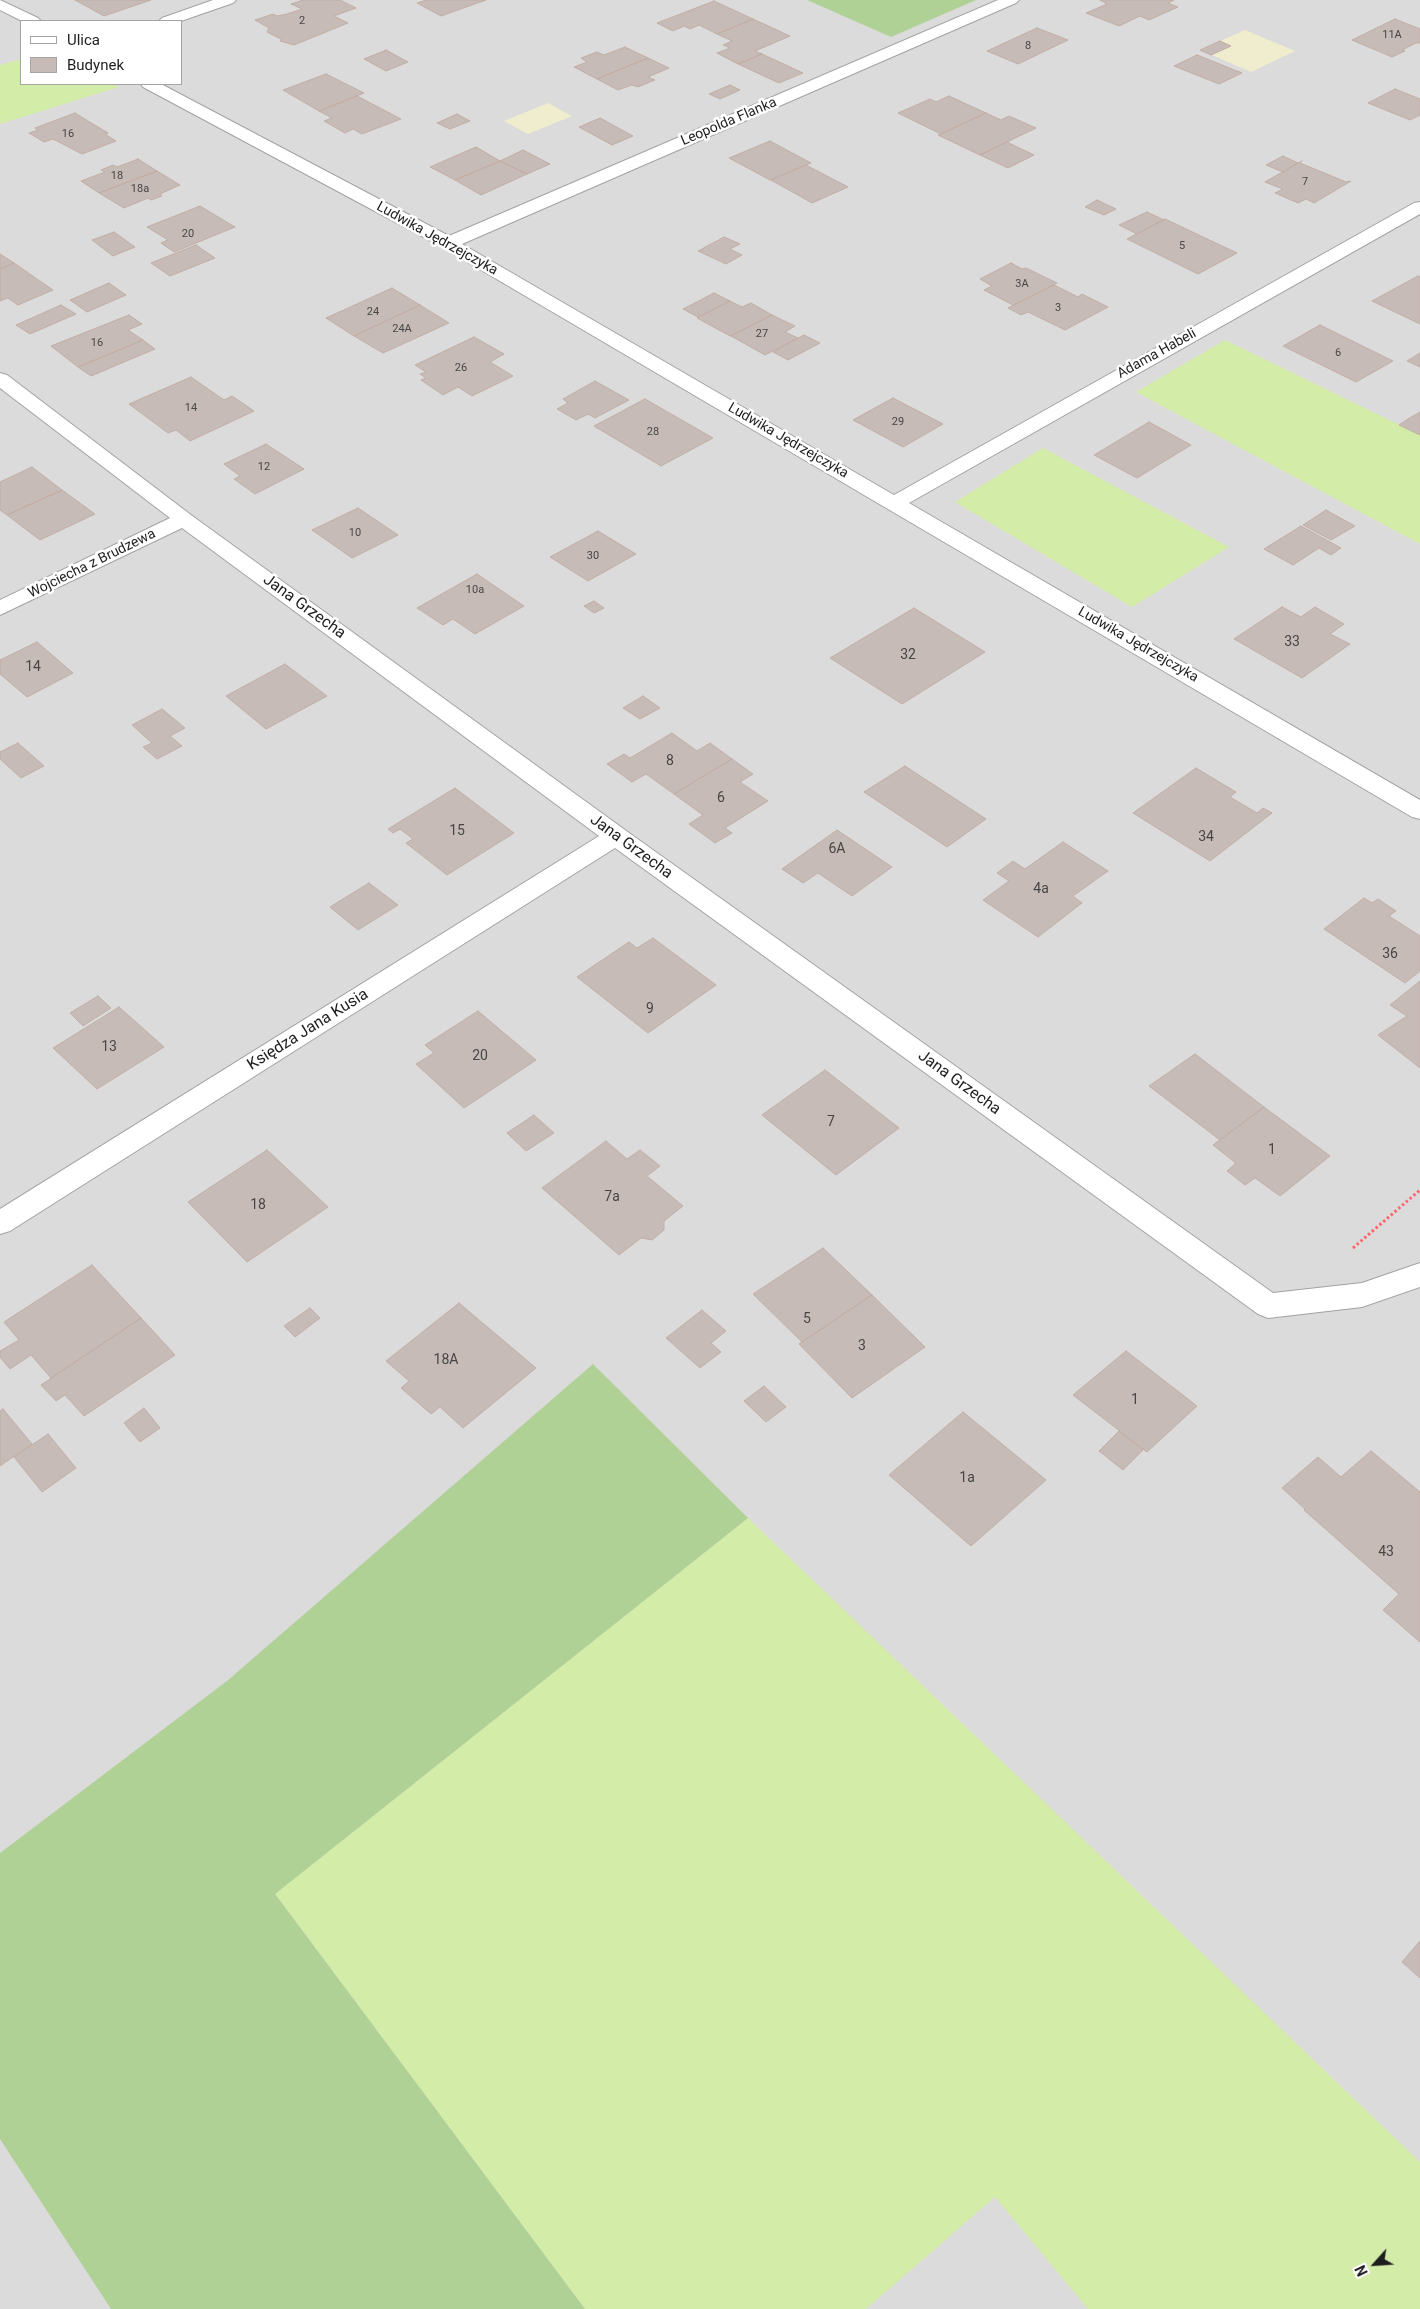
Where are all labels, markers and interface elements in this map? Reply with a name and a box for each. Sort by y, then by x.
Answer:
house number: 2 [299,14,305,28]
legend [20,20,182,85]
house number: 11A [1382,28,1402,42]
text: Ulica [67,31,100,49]
house number: 8 [1025,39,1031,53]
text: Budynek [67,56,124,74]
street label: Leopolda Flanka [679,94,779,150]
house number: 16 [62,127,74,141]
house number: 18 [111,169,123,183]
house number: 7 [1302,175,1308,189]
house number: 18a [131,182,149,196]
street label: Ludwika Jędrzejczyka [373,199,501,279]
house number: 20 [182,227,194,241]
house number: 5 [1179,239,1185,253]
house number: 3A [1015,277,1029,291]
house number: 3 [1055,301,1061,315]
house number: 24 [367,305,379,319]
house number: 24A [392,322,412,336]
street label: Adama Habeli [1115,325,1199,383]
house number: 27 [756,327,768,341]
house number: 16 [91,336,103,350]
house number: 6 [1335,346,1341,360]
house number: 26 [455,361,467,375]
street label: Ludwika Jędrzejczyka [725,400,851,482]
house number: 14 [185,401,197,415]
house number: 29 [892,415,904,429]
house number: 28 [647,425,659,439]
house number: 12 [258,460,270,474]
street label: Wojciecha z Brudzewa [26,526,158,602]
house number: 10 [349,526,361,540]
house number: 30 [587,549,599,563]
street label: Jana Grzecha [259,571,349,643]
house number: 10a [466,583,484,597]
street label: Ludwika Jędrzejczyka [1075,604,1201,686]
house number: 33 [1284,634,1300,650]
house number: 32 [900,647,916,663]
house number: 14 [25,659,41,675]
house number: 8 [666,753,674,769]
house number: 6 [717,790,725,806]
street label: Jana Grzecha [586,811,676,883]
house number: 15 [449,823,465,839]
house number: 34 [1198,829,1214,845]
house number: 6A [828,841,846,857]
house number: 4a [1033,881,1049,897]
house number: 36 [1382,946,1398,962]
street label: Księdza Jana Kusia [244,985,372,1075]
house number: 9 [646,1001,654,1017]
house number: 13 [101,1039,117,1055]
street label: Jana Grzecha [914,1047,1004,1119]
house number: 20 [472,1048,488,1064]
house number: 7 [827,1114,835,1130]
house number: 1 [1268,1142,1276,1158]
house number: 7a [604,1189,620,1205]
house number: 18 [250,1197,266,1213]
house number: 5 [803,1311,811,1327]
house number: 3 [858,1338,866,1354]
house number: 18A [434,1352,458,1368]
house number: 1 [1131,1392,1139,1408]
house number: 1a [959,1470,975,1486]
house number: 43 [1378,1544,1394,1560]
north arrow [1350,2239,1400,2289]
text: N [1352,2263,1371,2279]

